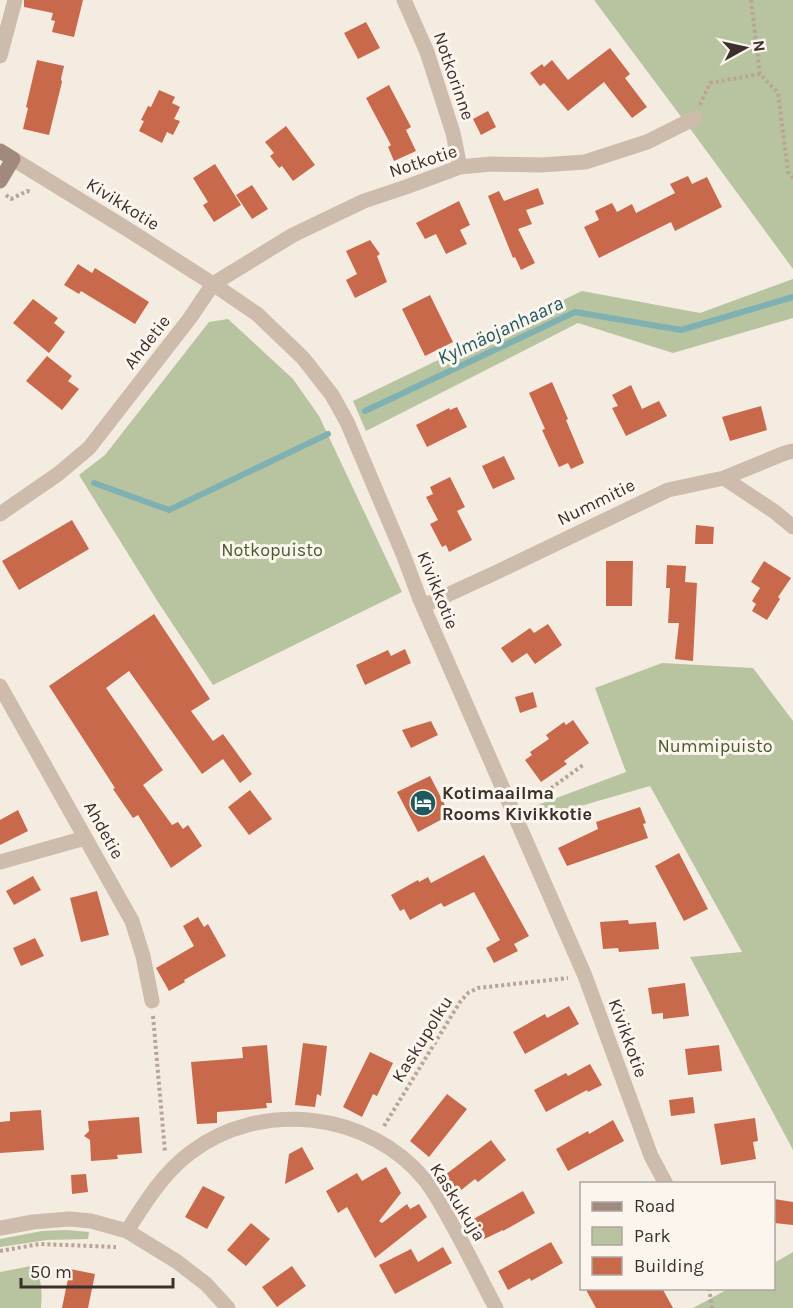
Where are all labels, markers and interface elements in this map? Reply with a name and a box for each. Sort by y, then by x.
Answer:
north arrow [715,18,775,78]
street label: Notkorinne [429,29,479,123]
text: N [749,39,770,53]
street label: Notkotie [386,140,460,182]
street label: Kivikkotie [82,173,164,235]
water label: Kylmäojanhaara [434,291,567,370]
street label: Ahdetie [119,311,175,373]
street label: Nummitie [554,474,638,530]
park label: Notkopuisto [221,539,323,561]
street label: Kivikkotie [412,548,464,632]
park label: Nummipuisto [657,735,773,757]
place label: Kotimaailma Rooms Kivikkotie [442,782,592,825]
hotel icon: Kotimaailma Rooms Kivikkotie [408,788,438,818]
street label: Ahdetie [79,797,129,863]
street label: Kaskupolku [387,992,457,1086]
street label: Kivikkotie [604,996,652,1080]
street label: Kaskukuja [425,1159,491,1245]
legend [580,1182,775,1290]
text: Road [634,1195,675,1217]
text: Park [634,1225,671,1247]
scale bar [21,1251,172,1289]
text: Building [634,1255,704,1277]
text: 50 m [30,1261,72,1283]

